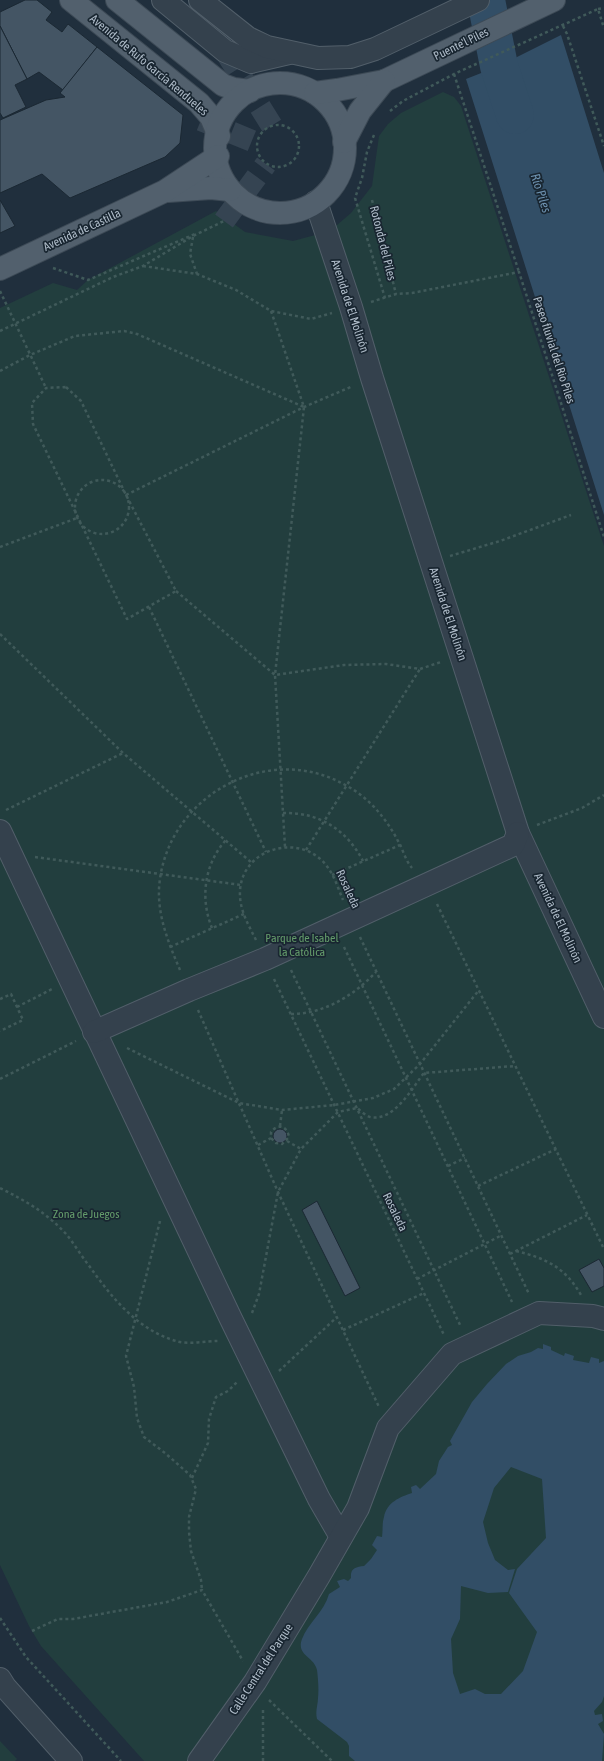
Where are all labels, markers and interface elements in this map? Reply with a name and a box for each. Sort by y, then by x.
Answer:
street label: Avenida de Rufo García Rendueles [87,12,211,118]
street label: Puente'l Piles [431,25,491,63]
water label: Río Piles [528,172,554,215]
street label: Rotonda del Piles [367,204,399,282]
street label: Avenida de Castilla [41,206,123,254]
street label: Avenida de El Molinón [328,258,372,354]
street label: Paseo fluvial del Rio Piles [530,295,578,405]
street label: Avenida de El Molinón [426,566,470,662]
street label: Rosaleda [333,867,363,911]
street label: Avenida de El Molinón [531,871,585,965]
park label: Parque de Isabel la Católica [265,931,339,959]
street label: Rosaleda [380,1190,410,1234]
park label: Zona de Juegos [53,1207,119,1221]
street label: Calle Central del Parque [226,1621,296,1717]

